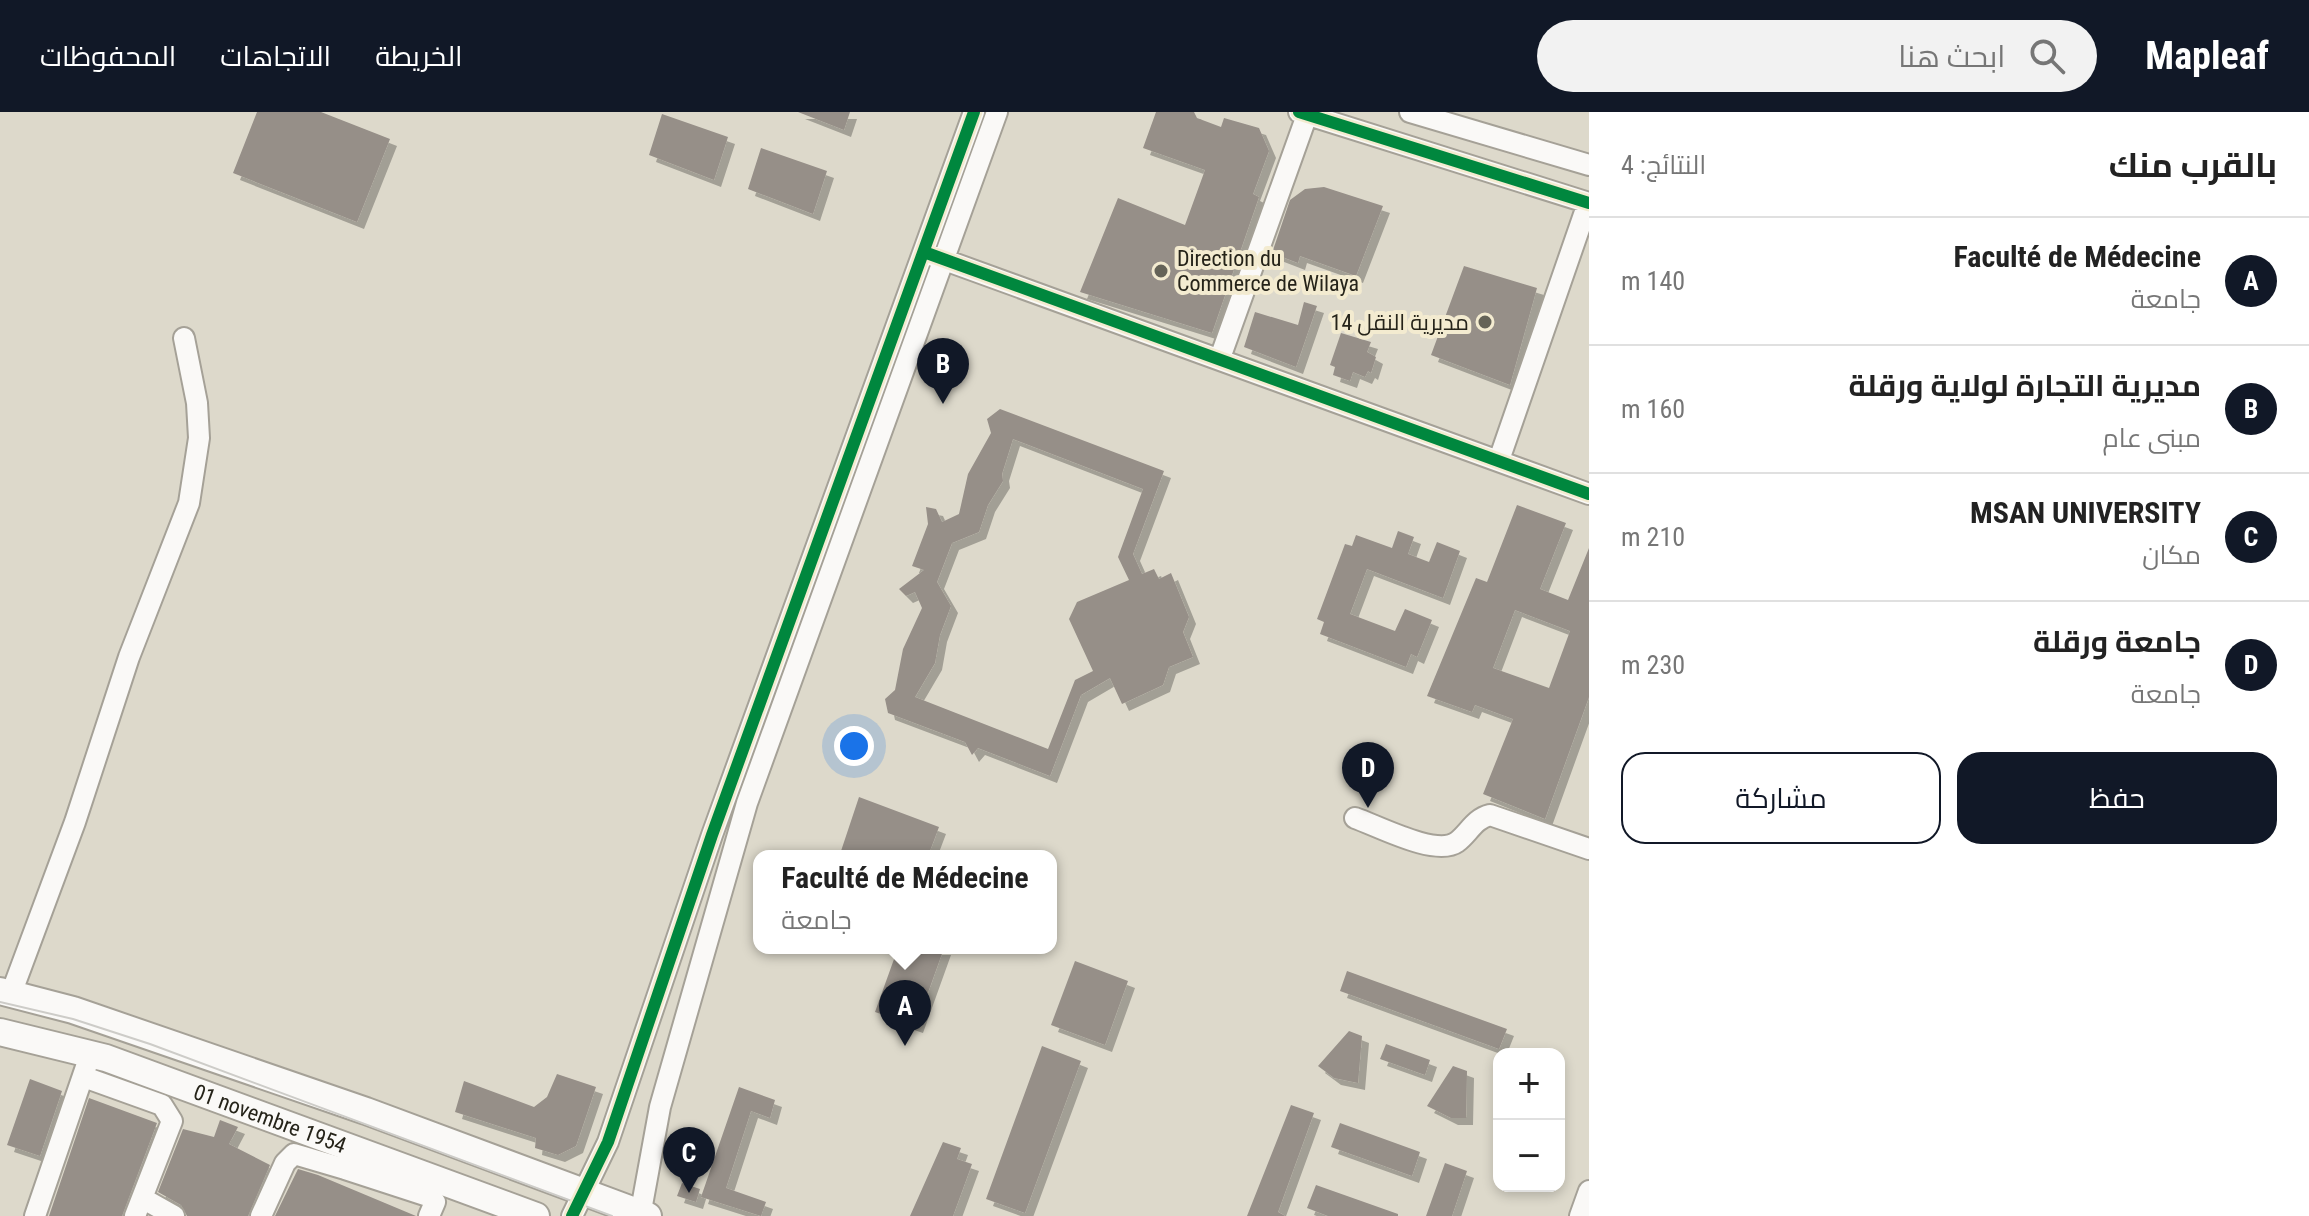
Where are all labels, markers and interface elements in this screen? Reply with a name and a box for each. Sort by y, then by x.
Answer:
search box [1537,20,2097,92]
icon: search [2025,34,2069,78]
text: Mapleaf [2145,34,2269,78]
text: ابحث هنا [1898,39,2005,74]
text: المحفوظات [40,40,176,73]
text: الاتجاهات [220,40,331,73]
text: الخريطة [375,40,463,73]
text: بالقرب منك [2109,145,2277,185]
text: النتائج: 4 [1621,150,1706,180]
text: Faculté de Médecine [1954,239,2201,274]
place label: Direction du Commerce de Wilaya [1177,246,1359,296]
marker: Direction du Commerce de Wilaya [1152,262,1170,280]
text: 140 m [1621,266,1685,296]
text: A [2243,266,2259,296]
text: جامعة [2131,284,2201,314]
place label: مديرية النقل 14 [1331,310,1469,336]
marker: مديرية النقل 14 [1476,313,1494,331]
pin: B [917,338,969,404]
text: مديرية التجارة لولاية ورقلة [1848,368,2201,403]
text: 160 m [1621,394,1685,424]
text: B [2244,394,2258,424]
text: مبنى عام [2102,423,2201,453]
text: MSAN UNIVERSITY [1970,495,2201,530]
text: 210 m [1621,522,1685,552]
text: C [2244,522,2258,552]
text: مكان [2142,540,2201,570]
text: جامعة ورقلة [2033,624,2201,659]
text: 230 m [1621,650,1685,680]
text: D [2244,650,2258,680]
text: جامعة [2131,679,2201,709]
your location [834,726,874,766]
pin: D [1342,742,1394,808]
button: مشاركة [1621,752,1941,844]
button: حفظ [1957,752,2277,844]
popup [753,850,1057,954]
text: Faculté de Médecine [781,860,1029,895]
text: جامعة [781,905,852,935]
pin: A [879,980,931,1046]
map controls [1493,1048,1565,1192]
button: + [1493,1048,1565,1120]
street label: 01 novembre 1954 [190,1079,350,1158]
button: − [1493,1120,1565,1192]
pin: C [663,1127,715,1193]

